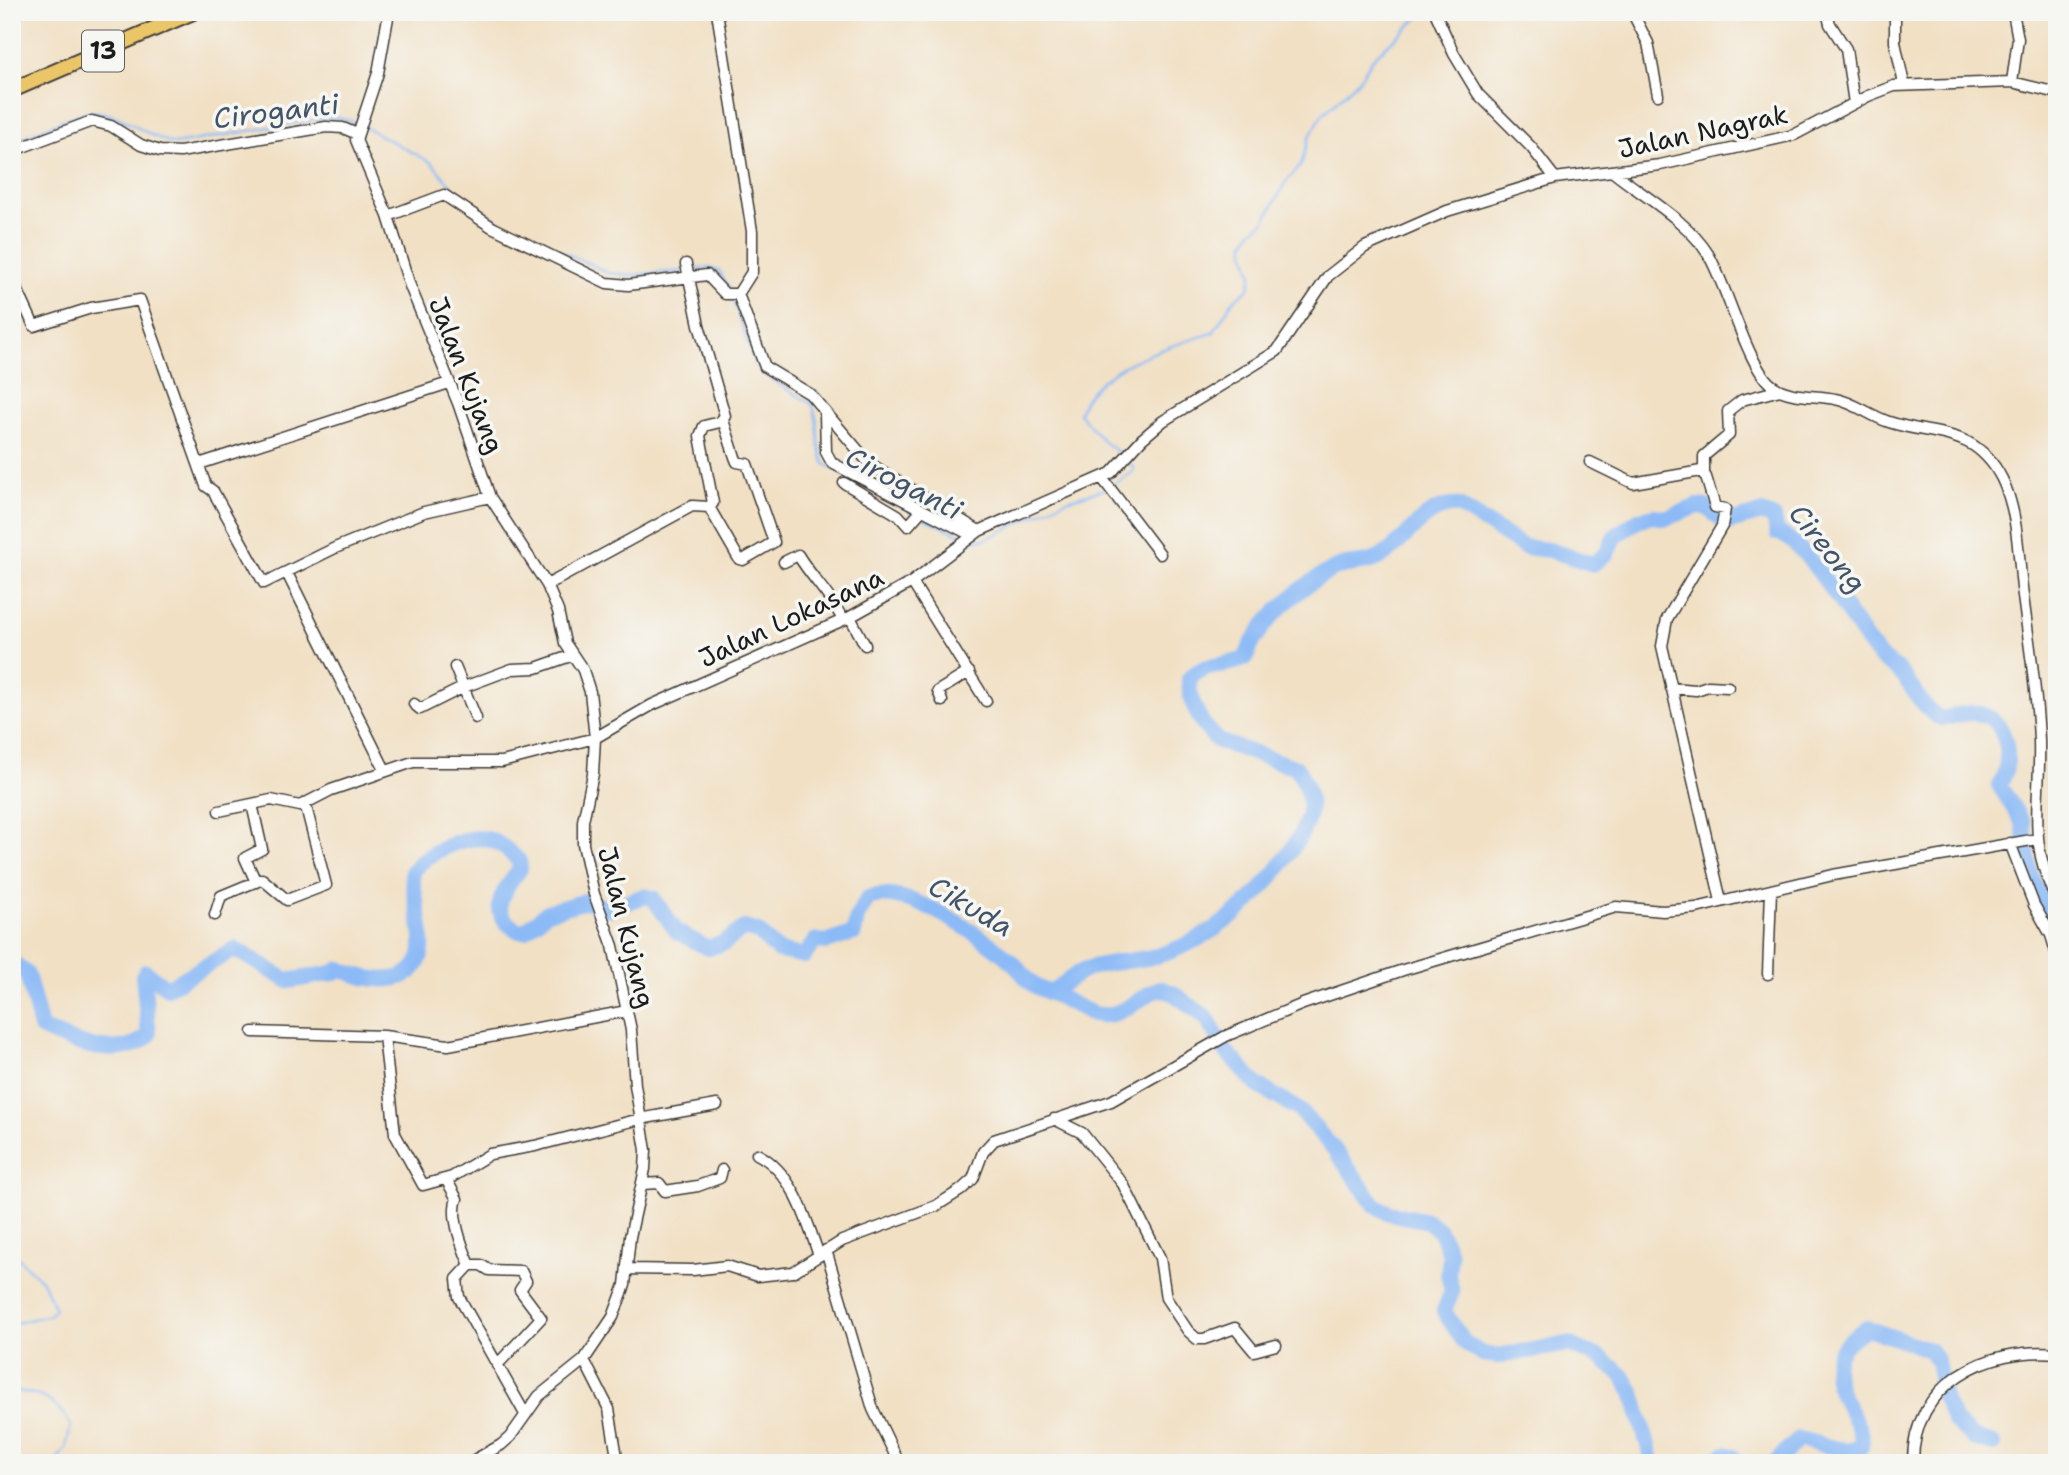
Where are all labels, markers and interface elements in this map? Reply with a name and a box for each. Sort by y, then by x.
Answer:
road number: 13 [82,31,124,72]
water label: Ciroganti [211,84,342,138]
street label: Jalan Nagrak [1615,96,1791,166]
street label: Jalan Kujang [421,292,513,458]
water label: Ciroganti [839,437,970,529]
water label: Cireong [1780,496,1876,600]
street label: Jalan Lokasana [693,559,889,675]
street label: Jalan Kujang [590,843,664,1011]
water label: Cikuda [922,867,1020,945]

